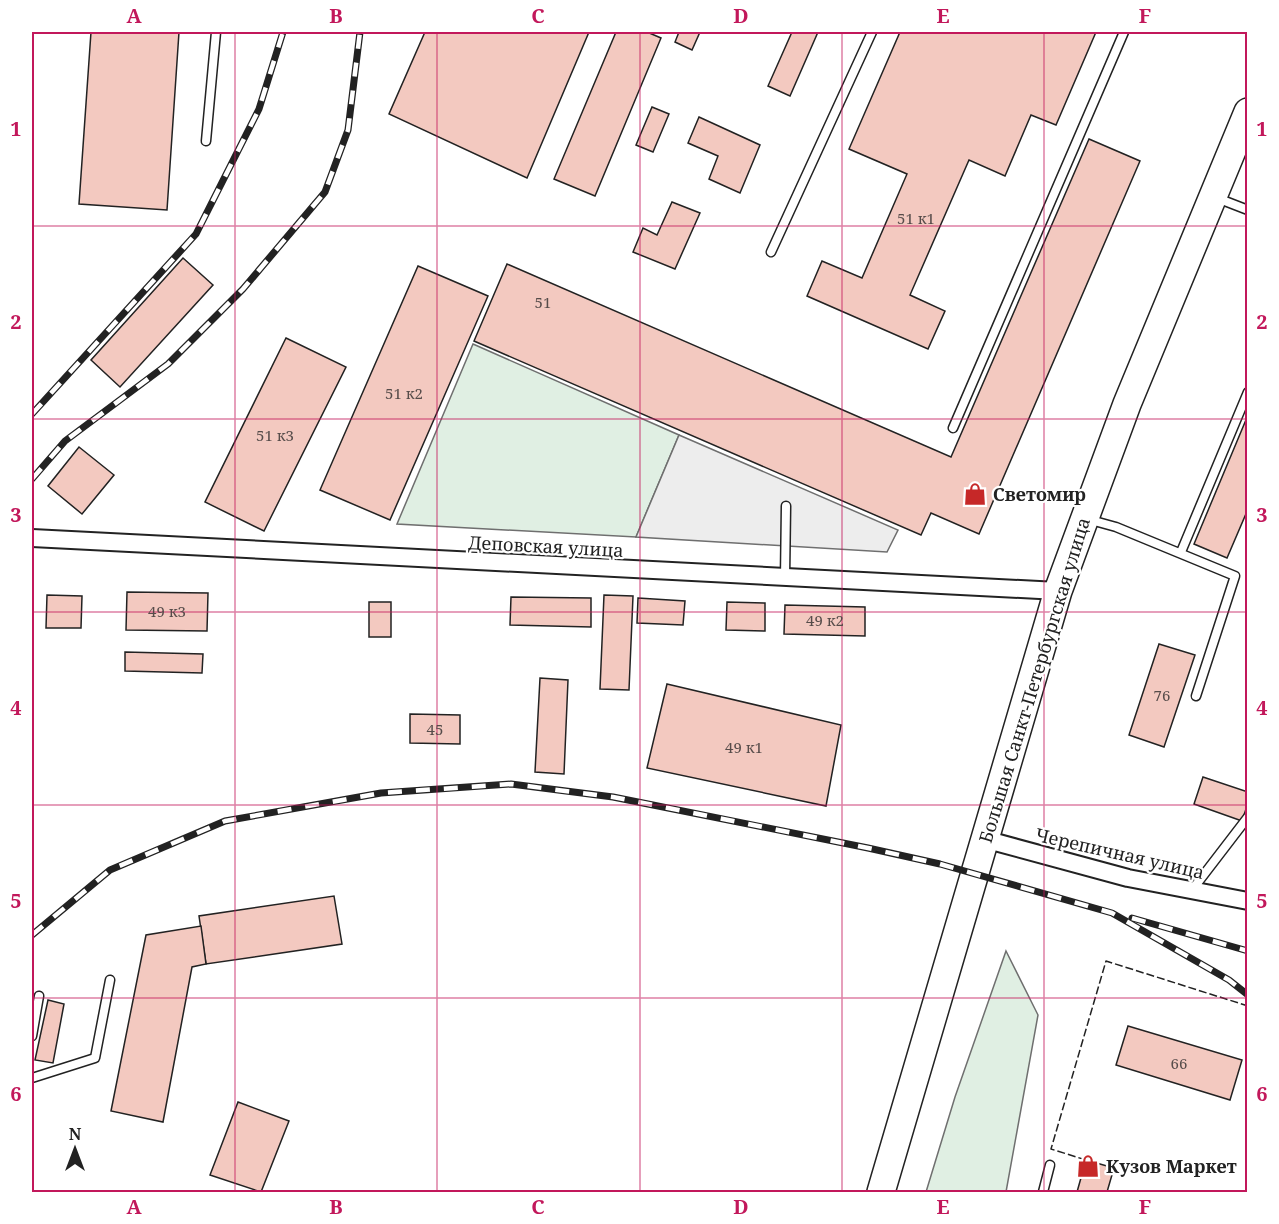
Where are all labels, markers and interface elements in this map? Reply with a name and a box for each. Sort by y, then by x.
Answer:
text: A [126,2,142,29]
text: B [329,2,343,29]
text: C [531,2,545,29]
text: D [733,2,749,29]
text: E [936,2,950,29]
text: F [1139,2,1151,29]
text: 1 [10,115,22,142]
text: 1 [1256,115,1268,142]
house number: 51 к1 [897,208,935,228]
house number: 51 [535,292,551,312]
text: 2 [10,308,22,335]
text: 2 [1256,308,1268,335]
house number: 51 к2 [385,383,423,403]
house number: 51 к3 [256,425,294,445]
shop icon: Светомир [962,481,988,507]
place label: Светомир [993,482,1086,506]
text: 3 [10,501,22,528]
text: 3 [1256,501,1268,528]
street label: Большая Санкт-Петербургская улица [973,514,1095,846]
street label: Деповская улица [468,530,624,562]
house number: 49 к3 [148,601,186,621]
house number: 49 к2 [806,610,844,630]
house number: 76 [1154,685,1170,705]
text: 4 [10,694,22,721]
text: 4 [1256,694,1268,721]
house number: 45 [427,719,443,739]
house number: 49 к1 [725,737,763,757]
street label: Черепичная улица [1033,822,1207,884]
text: 5 [10,887,22,914]
text: 5 [1256,887,1268,914]
house number: 66 [1171,1053,1187,1073]
text: 6 [10,1080,22,1107]
text: 6 [1256,1080,1268,1107]
north arrow [45,1119,105,1179]
text: N [69,1123,82,1145]
shop icon: Кузов Маркет [1075,1153,1101,1179]
place label: Кузов Маркет [1106,1154,1237,1178]
text: A [126,1193,142,1220]
text: B [329,1193,343,1220]
text: C [531,1193,545,1220]
text: D [733,1193,749,1220]
text: E [936,1193,950,1220]
text: F [1139,1193,1151,1220]

